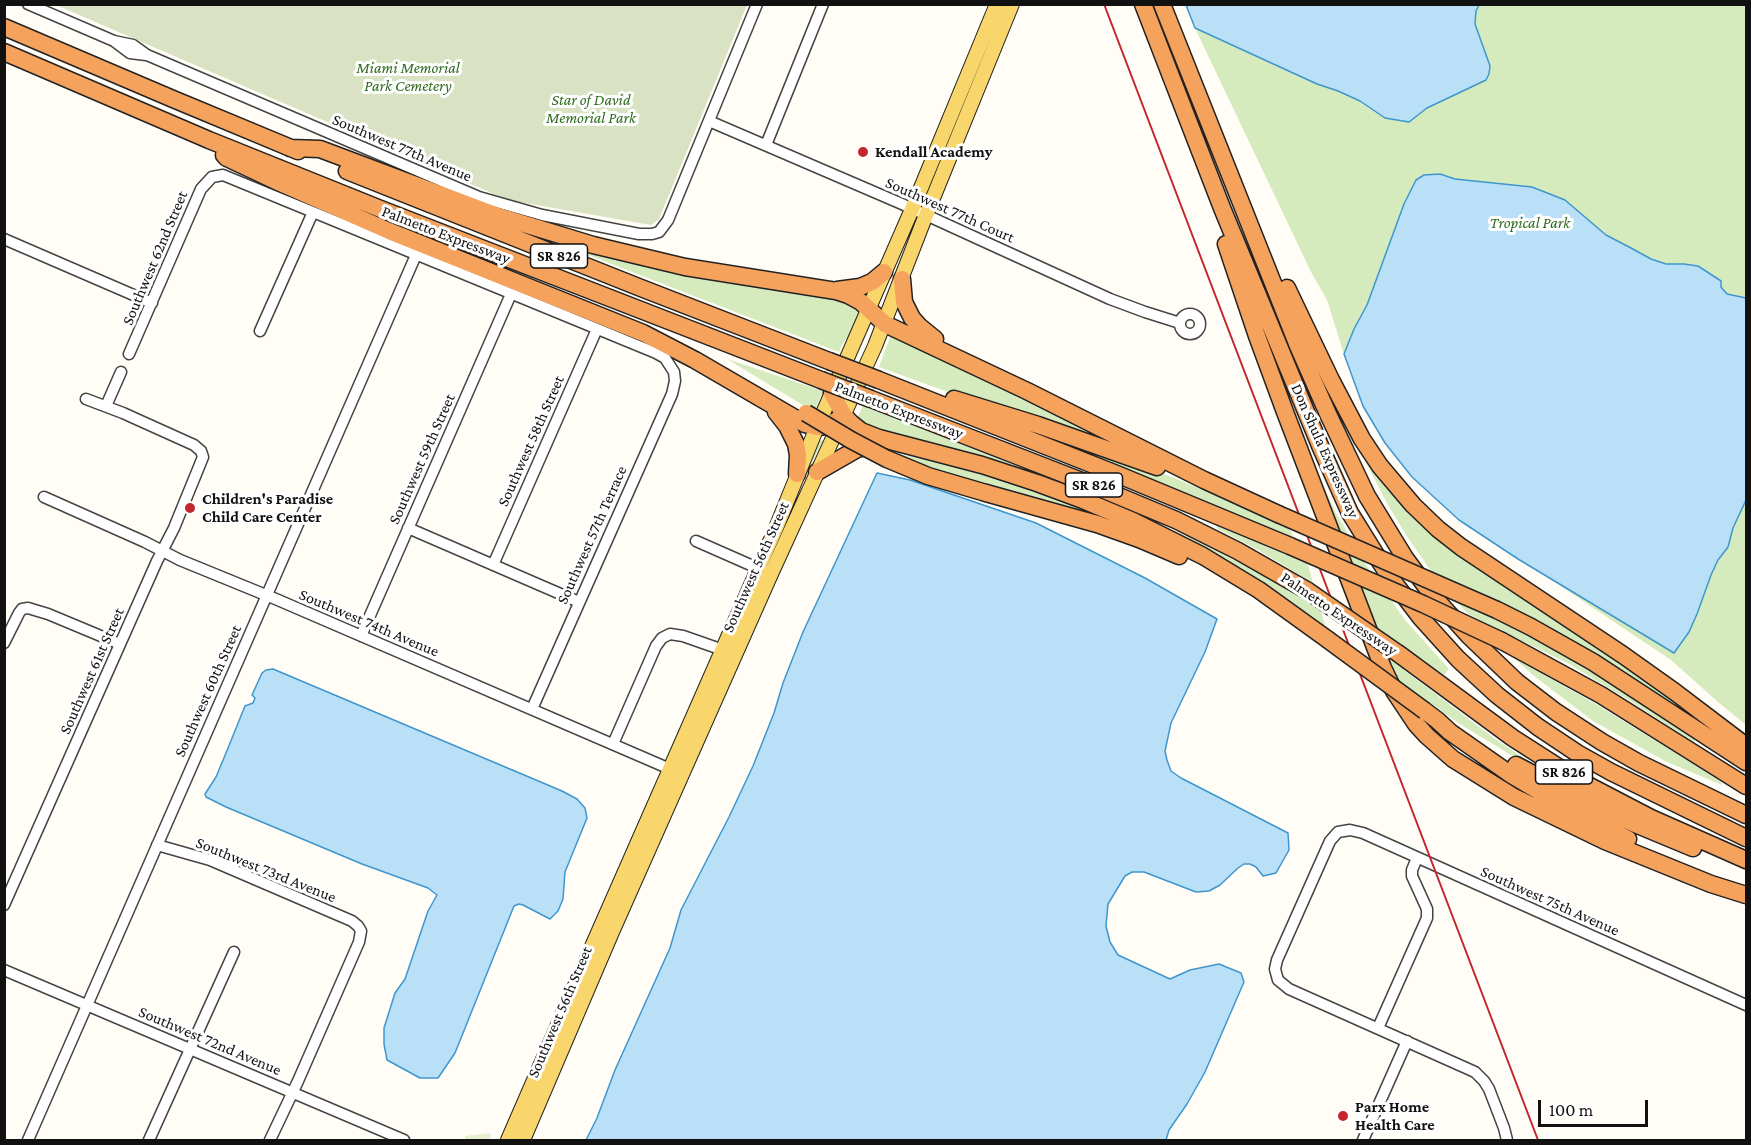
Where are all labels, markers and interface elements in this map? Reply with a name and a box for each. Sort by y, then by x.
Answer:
park label: Miami Memorial Park Cemetery [356,58,460,96]
park label: Star of David Memorial Park [546,90,636,128]
street label: Southwest 77th Avenue [329,110,475,186]
place label: Kendall Academy [875,142,992,162]
marker: Kendall Academy [856,145,870,159]
street label: Southwest 77th Court [882,173,1018,247]
street label: Southwest 62nd Street [118,188,192,328]
street label: Palmetto Expressway [379,202,513,268]
park label: Tropical Park [1490,213,1570,233]
road number: SR 826 [530,244,588,268]
street label: Southwest 58th Street [493,372,569,510]
street label: Palmetto Expressway [832,377,966,443]
street label: Don Shula Expressway [1287,381,1363,521]
street label: Southwest 59th Street [385,391,459,527]
street label: Southwest 57th Terrace [553,463,631,607]
road number: SR 826 [1066,473,1122,497]
place label: Children's Paradise Child Care Center [202,489,333,527]
street label: Southwest 56th Street [719,499,793,635]
marker: Children's Paradise Child Care Center [183,501,197,515]
street label: Palmetto Expressway [1277,568,1401,660]
street label: Southwest 74th Avenue [296,585,442,661]
street label: Southwest 61st Street [55,605,129,737]
street label: Southwest 60th Street [170,622,246,760]
road number: SR 826 [1536,760,1592,784]
street label: Southwest 73rd Avenue [193,833,339,907]
street label: Southwest 75th Avenue [1478,862,1622,940]
street label: Southwest 56th Street [524,943,596,1081]
street label: Southwest 72nd Avenue [136,1002,284,1080]
scale bar [1541,1088,1650,1126]
place label: Parx Home Health Care [1355,1097,1435,1135]
text: 100 m [1549,1100,1593,1120]
marker: Parx Home Health Care [1336,1109,1350,1123]

